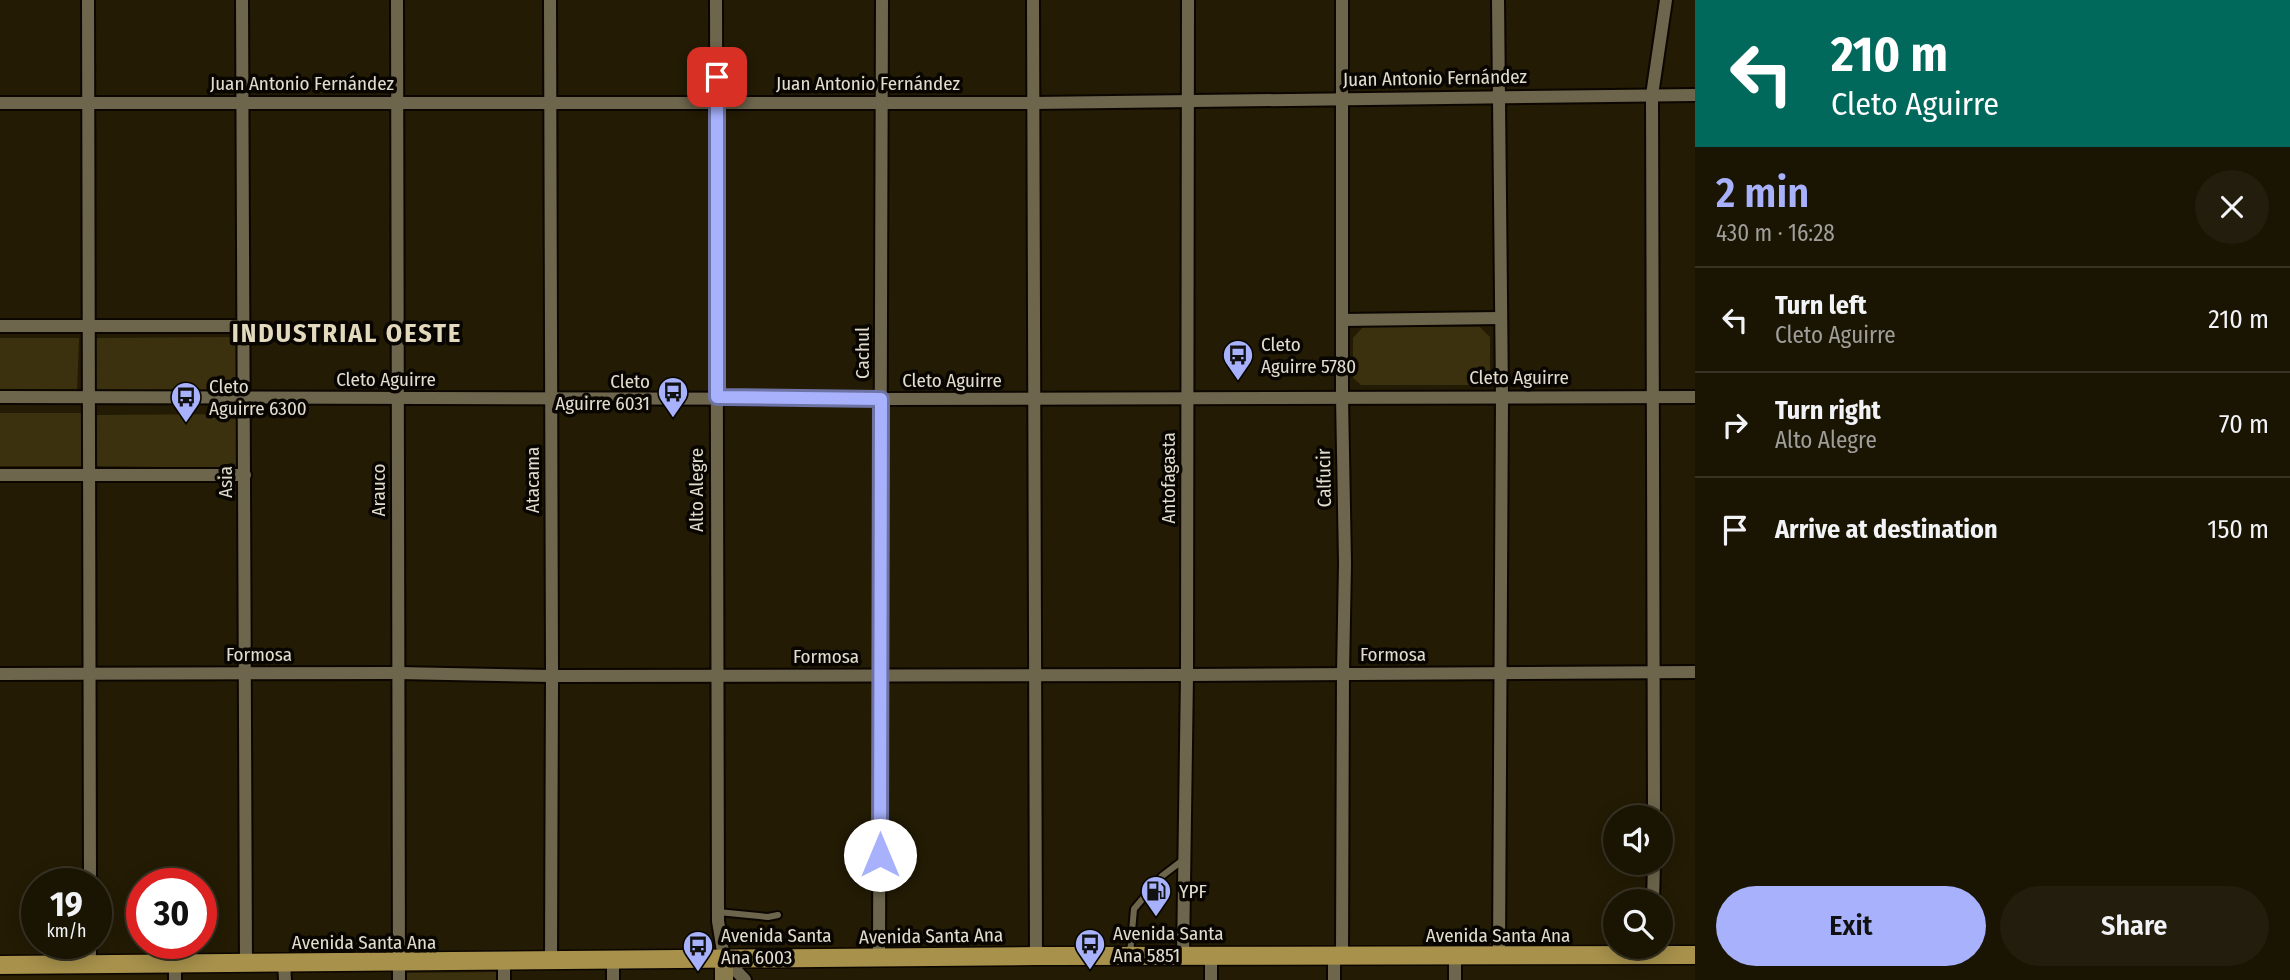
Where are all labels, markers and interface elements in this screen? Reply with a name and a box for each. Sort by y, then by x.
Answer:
text: 210 m [1831,25,1948,84]
icon: left [1716,28,1807,119]
pin [687,47,747,107]
icon: arrive [698,58,736,96]
street label: Juan Antonio Fernández [1343,65,1528,91]
street label: Juan Antonio Fernández [210,72,395,95]
street label: Juan Antonio Fernández [776,72,961,95]
text: Cleto Aguirre [1831,85,1999,123]
text: 2 min [1716,168,1809,218]
button: close [2195,170,2269,244]
text: 430 m · 16:28 [1716,219,1835,247]
text: Turn left [1775,290,1867,321]
icon: left [1716,301,1754,339]
text: 210 m [2208,304,2269,335]
district label: INDUSTRIAL OESTE [232,318,462,349]
text: Cleto Aguirre [1775,321,1896,349]
street label: Cachul [851,327,874,379]
place label: Cleto Aguirre 5780 [1261,333,1356,378]
bus stop icon: Cleto Aguirre 5780 [1221,338,1255,382]
street label: Cleto Aguirre [1469,366,1569,389]
street label: Cleto Aguirre [336,368,436,391]
street label: Cleto Aguirre [902,369,1002,392]
place label: Cleto Aguirre 6031 [555,370,650,415]
place label: Cleto Aguirre 6300 [209,375,307,420]
bus stop icon: Cleto Aguirre 6031 [656,375,690,419]
bus stop icon: Cleto Aguirre 6300 [169,380,203,424]
text: Turn right [1775,395,1881,426]
icon: right [1716,406,1754,444]
text: 70 m [2219,409,2269,440]
text: Alto Alegre [1775,426,1877,454]
street label: Antofagasta [1157,432,1180,524]
street label: Atacama [521,447,544,513]
street label: Alto Alegre [685,448,708,532]
street label: Calfucir [1312,448,1336,508]
street label: Arauco [367,463,390,517]
street label: Asia [214,466,237,498]
icon: arrive [1716,511,1754,549]
text: Arrive at destination [1775,514,1998,545]
text: 150 m [2207,514,2269,545]
street label: Formosa [226,643,292,666]
street label: Formosa [1360,643,1426,666]
street label: Formosa [793,645,859,668]
map controls [1603,805,1673,959]
button: sound [1603,805,1673,875]
position arrow [843,818,917,892]
speed limit sign: 30 [126,868,217,959]
fuel station icon: YPF [1139,874,1173,918]
place label: YPF [1179,880,1207,903]
text: 19 [50,883,83,925]
button: Exit [1716,886,1986,966]
button: Share [2000,886,2269,966]
button: search [1603,889,1673,959]
text: km/h [46,920,87,942]
place label: Avenida Santa Ana 5851 [1113,922,1224,967]
street label: Avenida Santa Ana [859,923,1003,949]
place label: Avenida Santa Ana 6003 [721,924,832,969]
street label: Avenida Santa Ana [1426,924,1570,947]
bus stop icon: Avenida Santa Ana 5851 [1073,927,1107,971]
bus stop icon: Avenida Santa Ana 6003 [681,929,715,973]
street label: Avenida Santa Ana [292,931,436,954]

